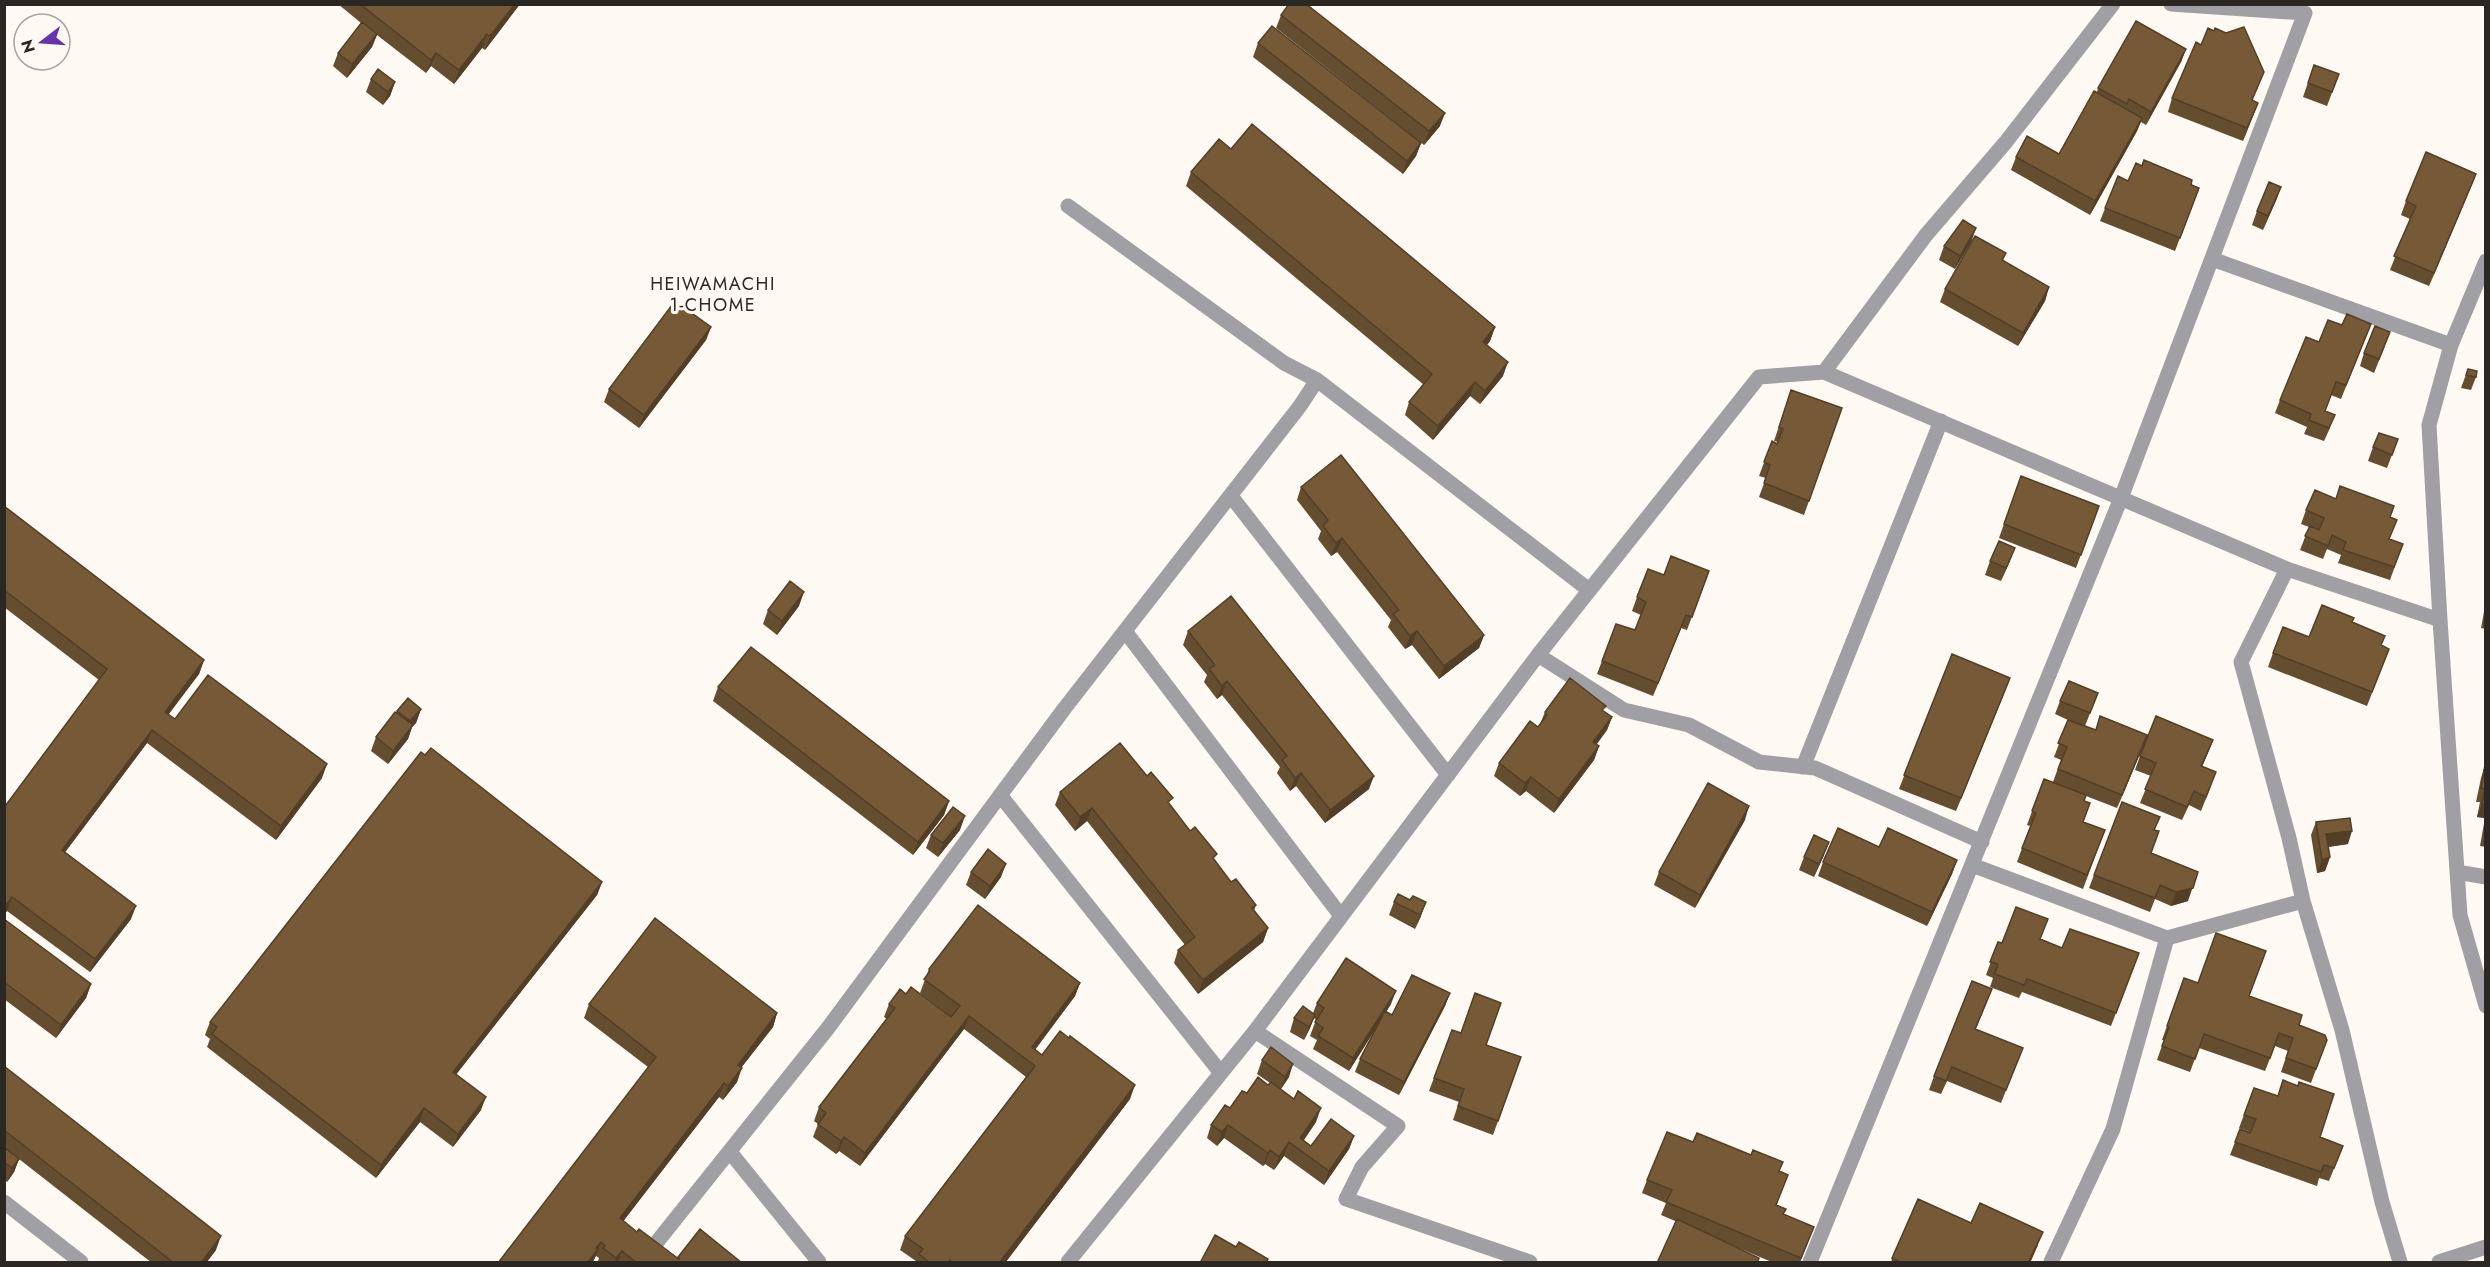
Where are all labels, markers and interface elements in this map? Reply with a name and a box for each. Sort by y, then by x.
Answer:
north arrow [12,12,72,72]
text: N [15,37,41,56]
district label: HEIWAMACHI 1-CHOME [650,271,776,318]

